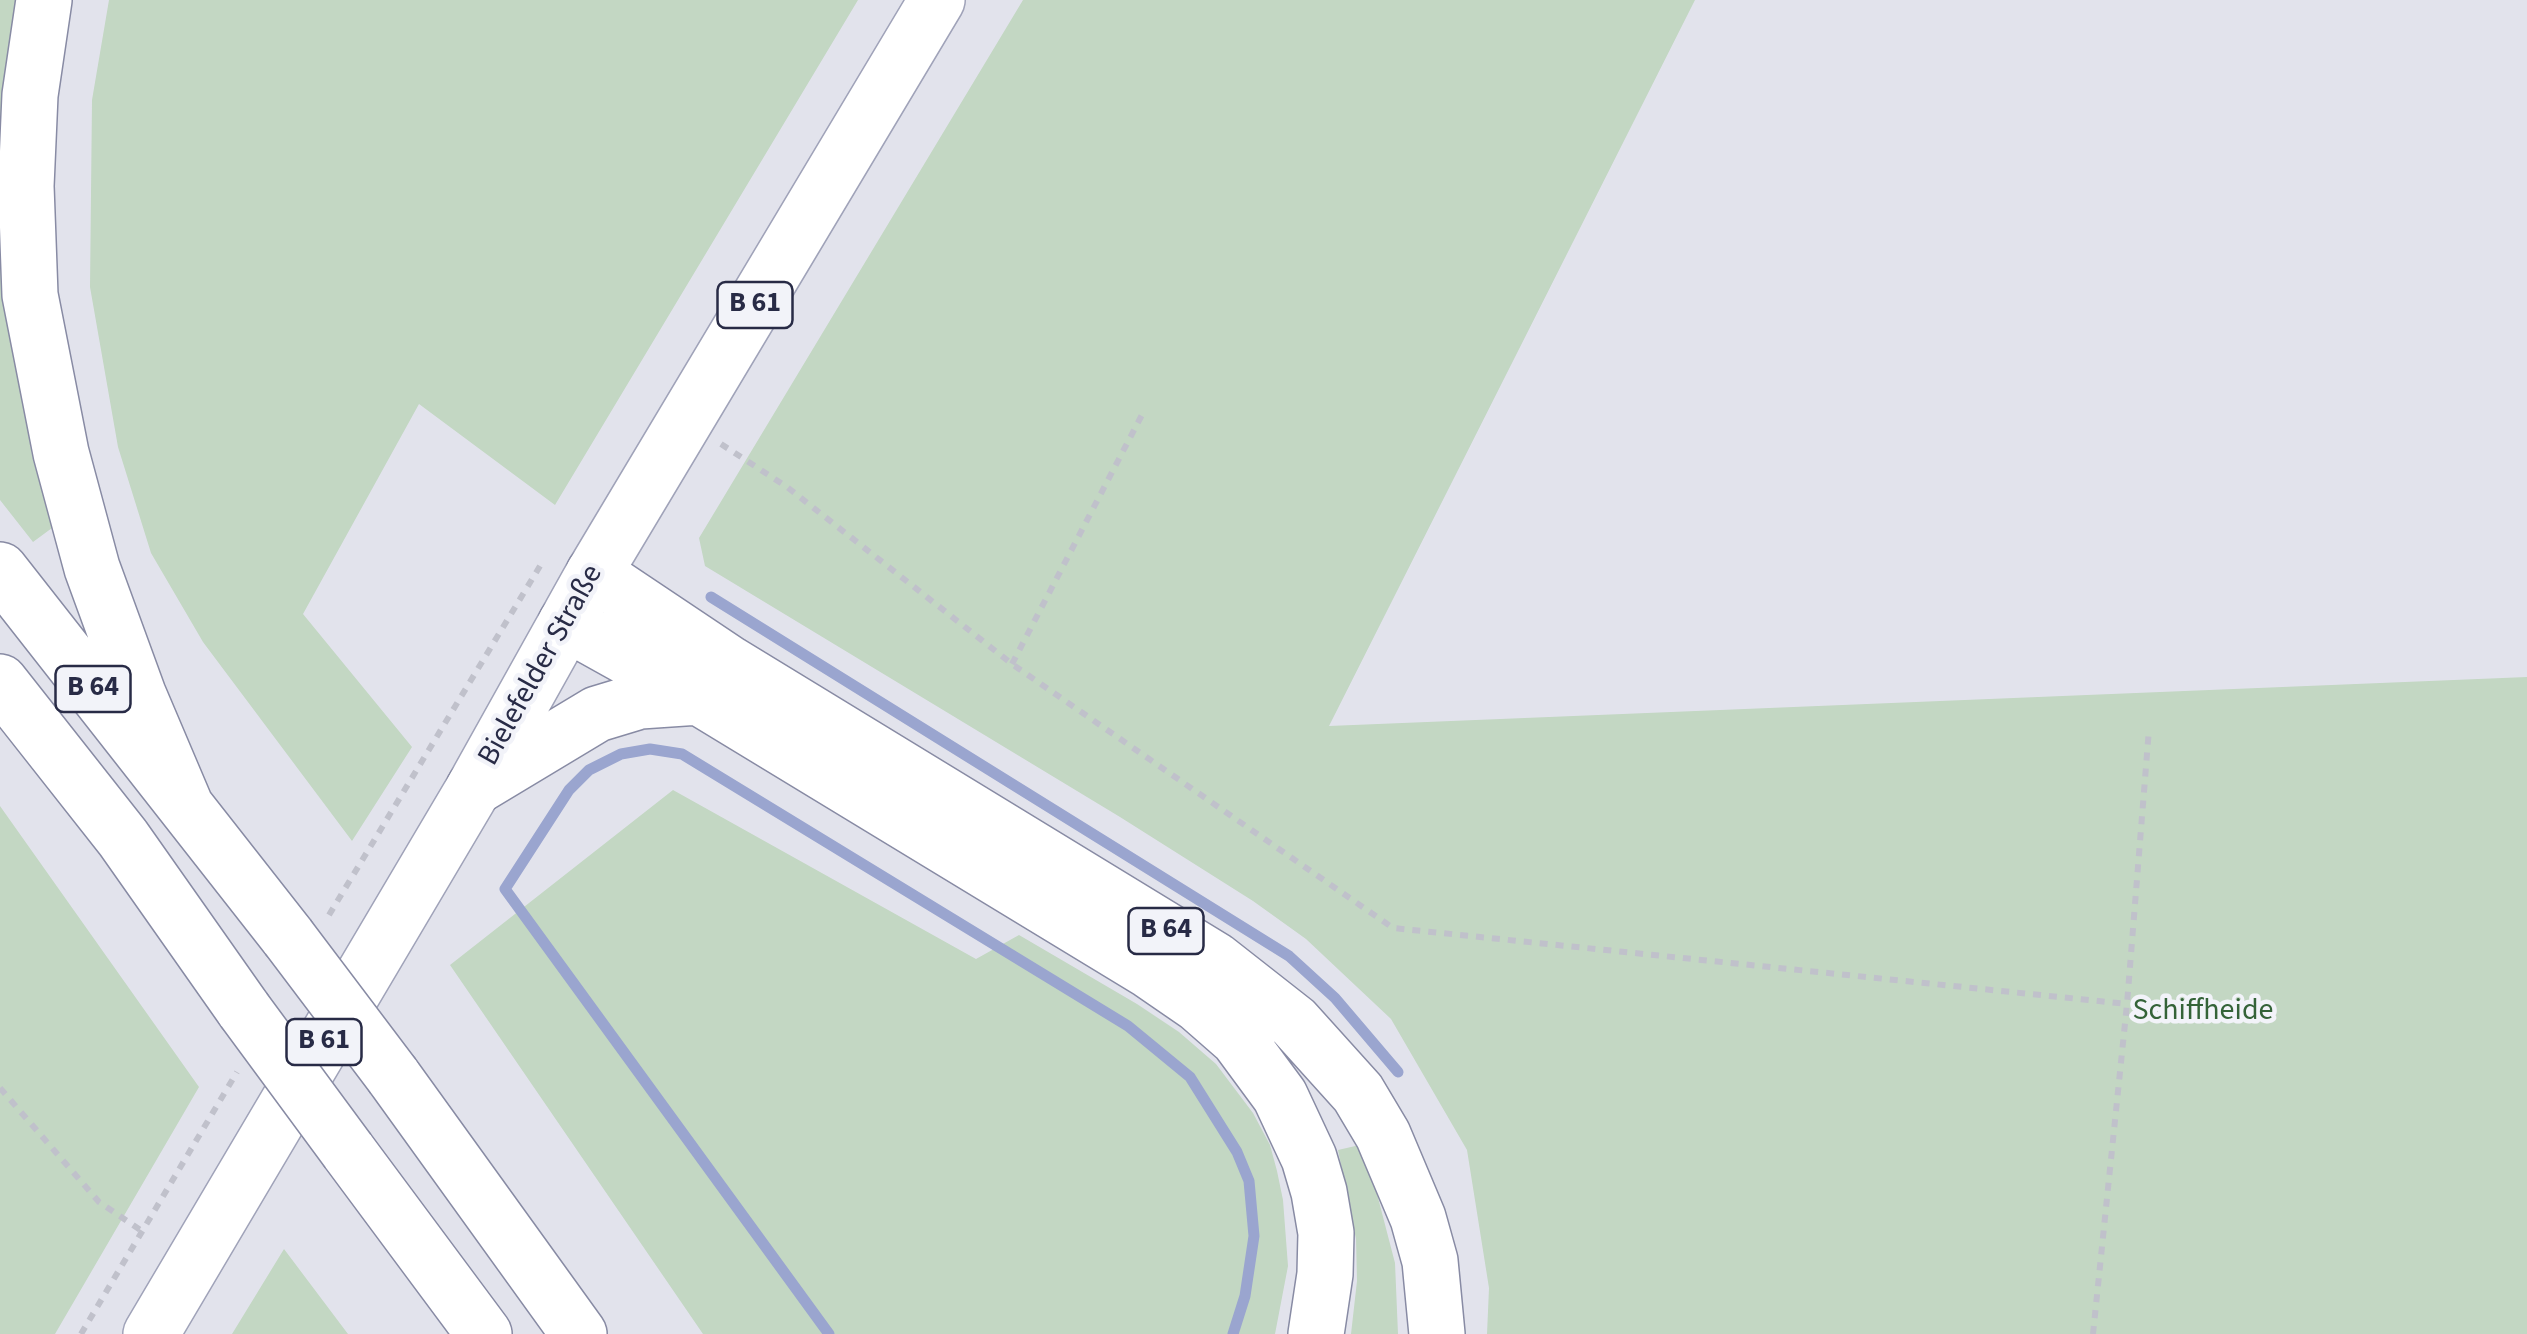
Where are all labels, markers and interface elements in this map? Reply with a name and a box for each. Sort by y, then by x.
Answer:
road number: B 61 [718,282,792,328]
street label: Bielefelder Straße [472,559,612,773]
road number: B 64 [56,666,130,712]
road number: B 64 [1128,908,1204,954]
park label: Schiffheide [2133,994,2273,1030]
road number: B 61 [286,1019,362,1065]

